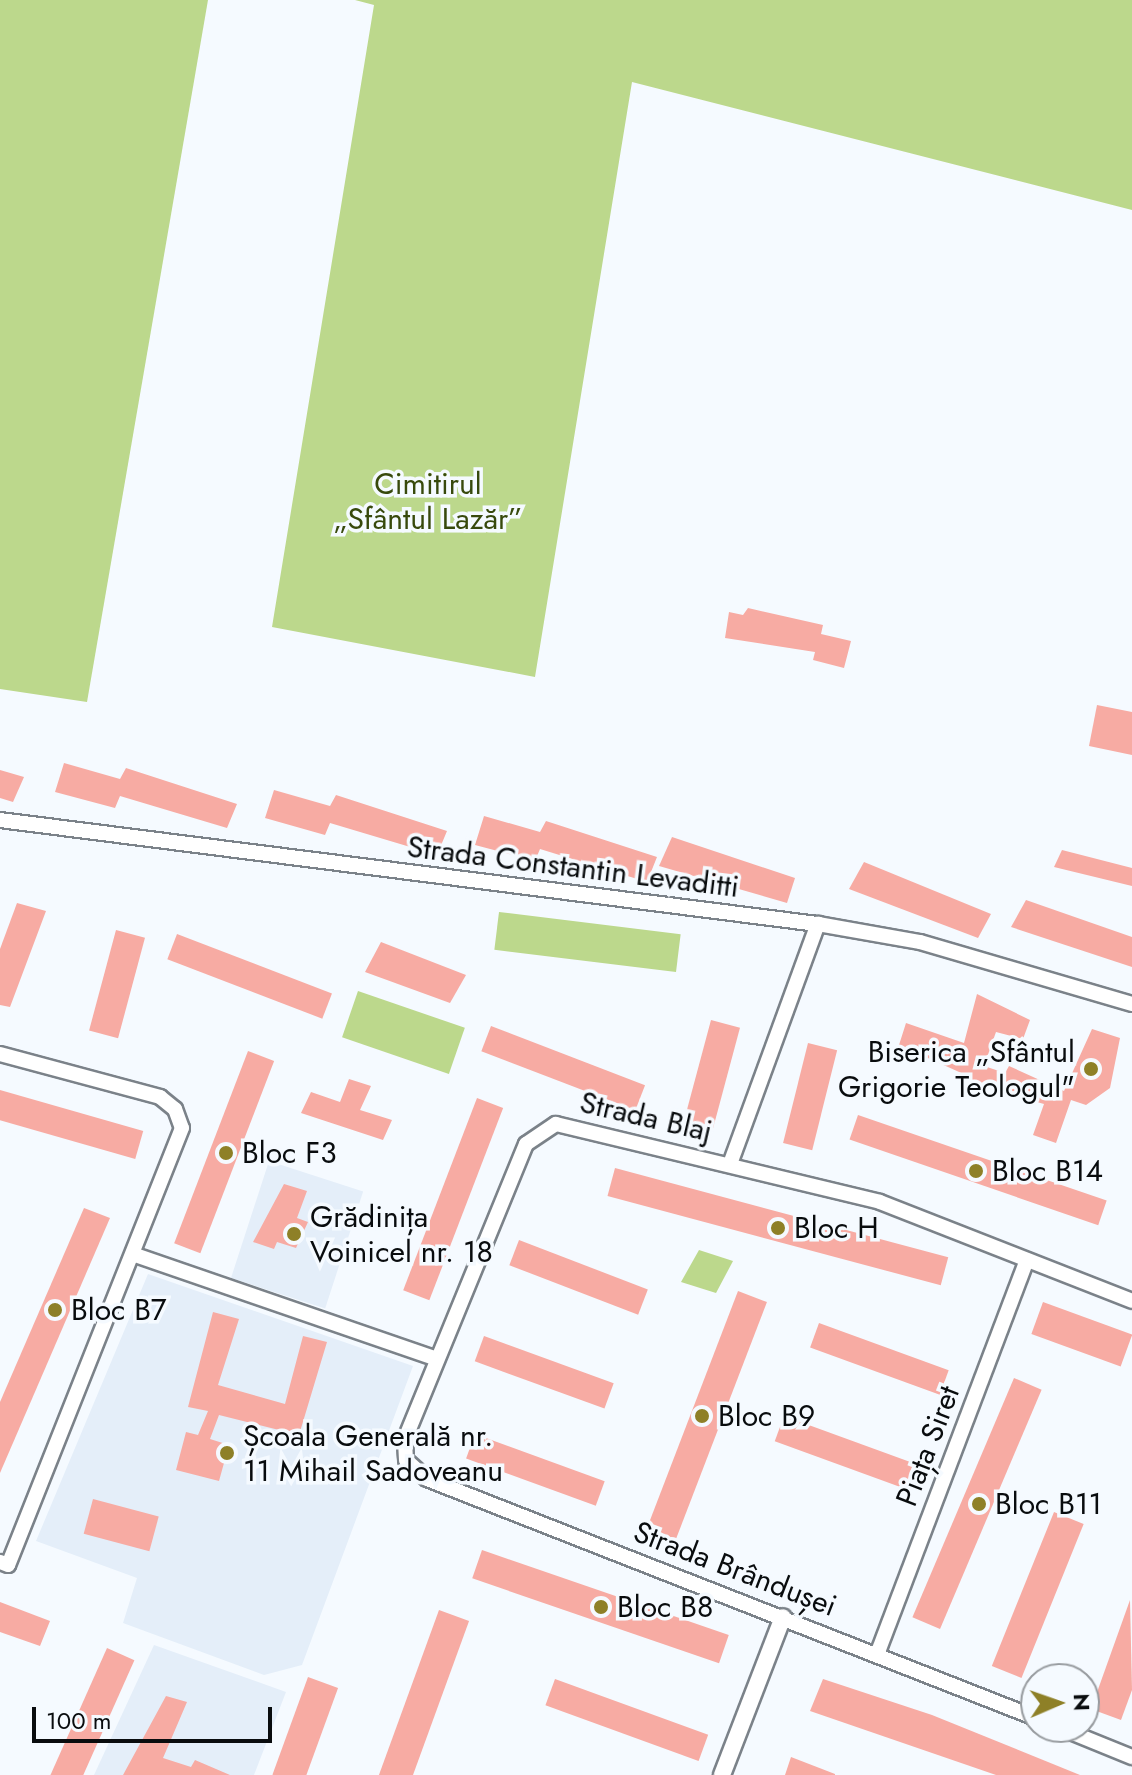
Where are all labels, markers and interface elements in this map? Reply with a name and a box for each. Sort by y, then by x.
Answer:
park label: Cimitirul „Sfântul Lazăr” [333,466,523,536]
street label: Strada Constantin Levaditti [405,829,741,905]
place label: Biserica „Sfântul Grigorie Teologul" [838,1034,1075,1104]
marker: Biserica „Sfântul Grigorie Teologul" [1082,1060,1100,1078]
street label: Strada Blaj [576,1084,716,1150]
place label: Bloc F3 [242,1135,337,1171]
marker: Bloc F3 [217,1144,235,1162]
place label: Bloc B14 [992,1153,1103,1189]
marker: Bloc B14 [967,1162,985,1180]
place label: Grădinița Voinicel nr. 18 [310,1199,493,1270]
place label: Bloc H [794,1210,879,1246]
marker: Bloc H [769,1219,787,1237]
marker: Grădinița Voinicel nr. 18 [285,1225,303,1243]
place label: Bloc B7 [71,1292,166,1328]
marker: Bloc B7 [46,1301,64,1319]
street label: Piața Siret [889,1381,967,1511]
place label: Bloc B9 [718,1398,815,1434]
marker: Bloc B9 [693,1407,711,1425]
place label: Școala Generală nr. 11 Mihail Sadoveanu [243,1418,503,1488]
marker: Școala Generală nr. 11 Mihail Sadoveanu [218,1444,236,1462]
place label: Bloc B11 [995,1486,1102,1522]
marker: Bloc B11 [970,1495,988,1513]
street label: Strada Brândușei [628,1514,842,1624]
place label: Bloc B8 [617,1589,713,1625]
marker: Bloc B8 [592,1598,610,1616]
north arrow [1020,1663,1100,1743]
scale bar [36,1691,276,1741]
text: N [1066,1693,1098,1712]
text: 100 m [46,1703,112,1738]

